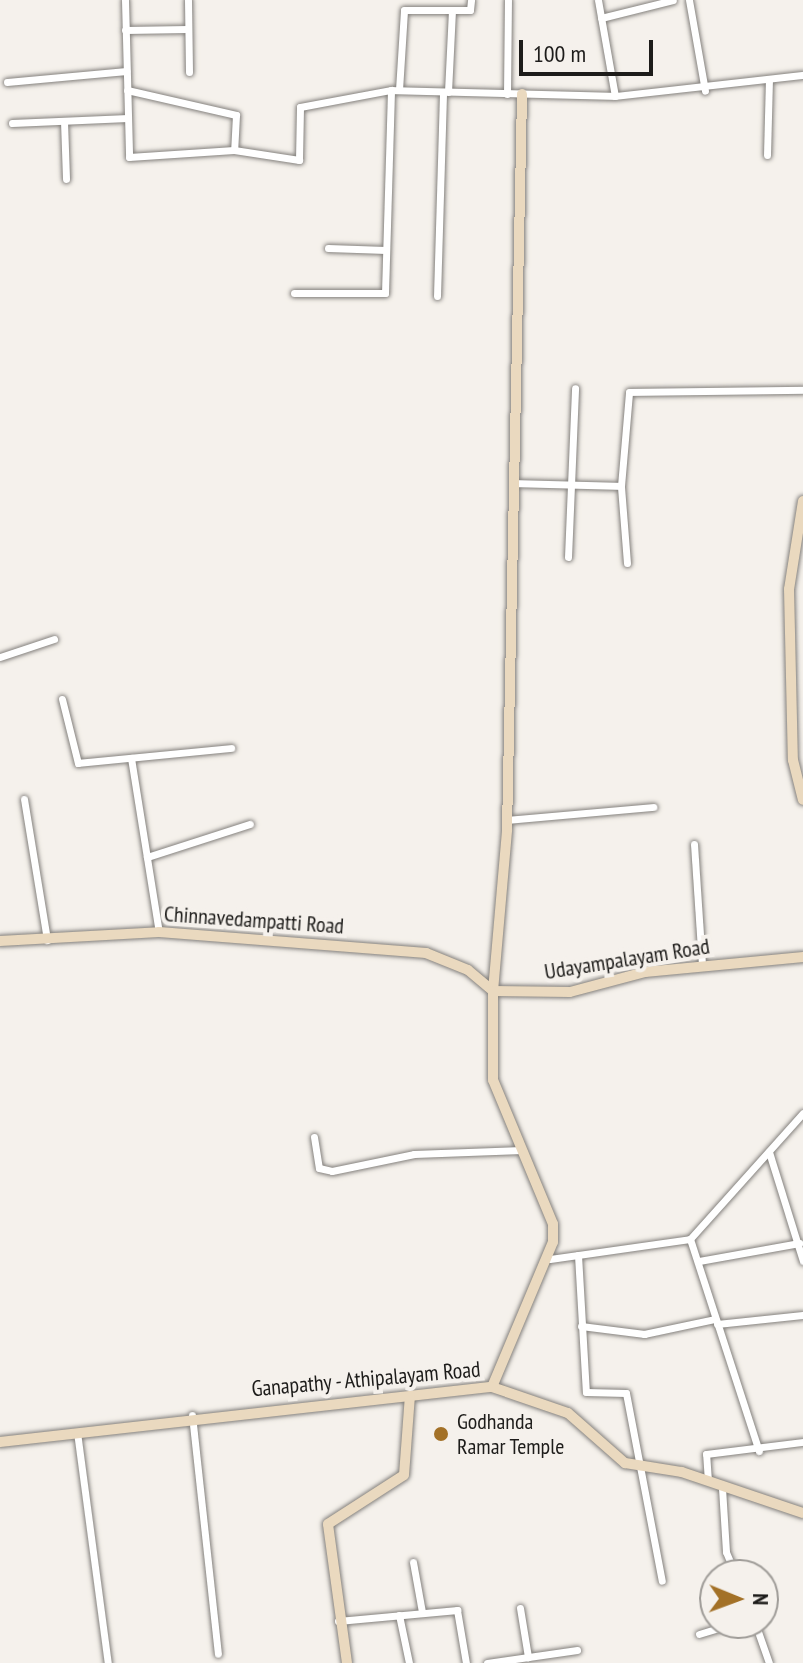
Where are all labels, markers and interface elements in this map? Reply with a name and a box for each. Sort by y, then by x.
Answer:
scale bar [523,24,657,74]
text: 100 m [533,38,586,69]
street label: Chinnavedampatti Road [163,901,345,939]
street label: Udayampalayam Road [542,933,712,985]
street label: Ganapathy - Athipalayam Road [249,1356,483,1402]
place label: Godhanda Ramar Temple [457,1408,565,1460]
marker: Godhanda Ramar Temple [432,1425,450,1443]
north arrow [699,1559,779,1639]
text: N [747,1593,775,1606]

